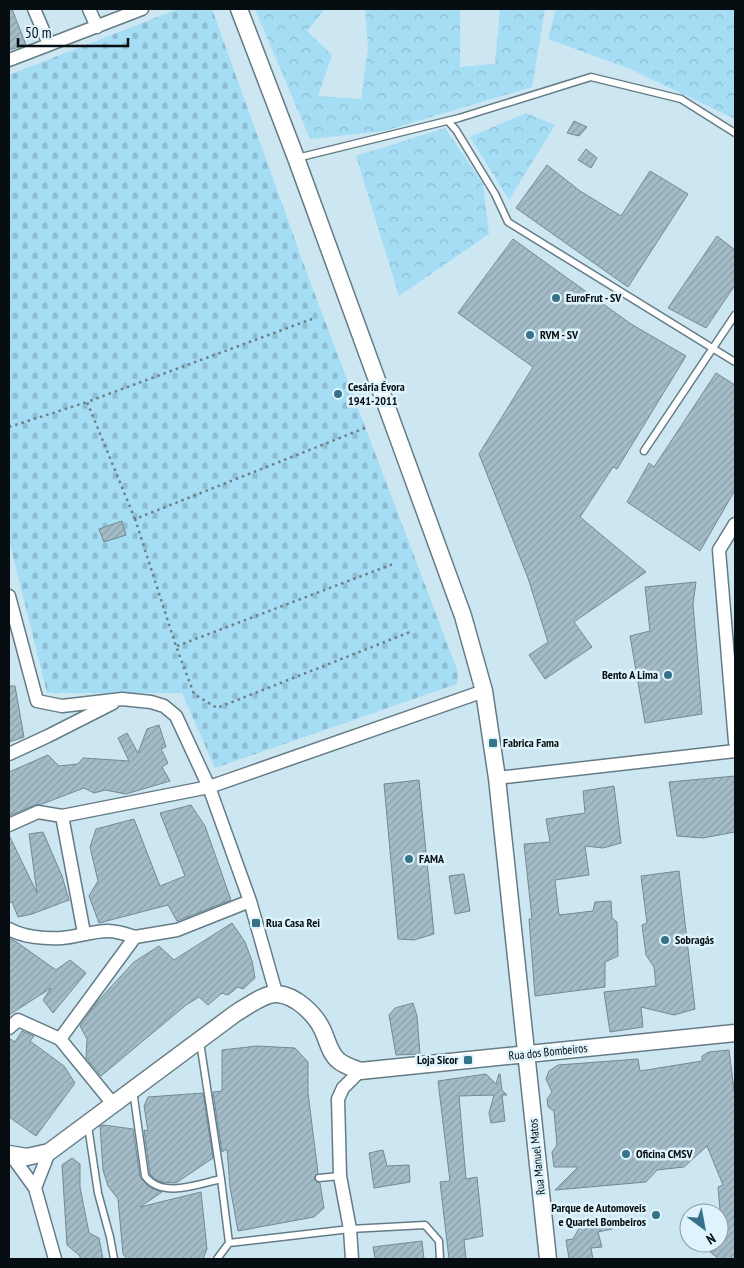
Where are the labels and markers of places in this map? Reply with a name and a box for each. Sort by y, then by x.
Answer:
place label: EuroFrut - SV [566,290,622,305]
marker: EuroFrut - SV [550,292,562,304]
place label: RVM - SV [540,327,579,342]
marker: RVM - SV [524,329,536,341]
place label: Cesária Évora 1941-2011 [348,379,405,408]
marker: Cesária Évora 1941-2011 [332,388,344,400]
place label: Bento A Lima [602,667,658,682]
marker: Bento A Lima [662,669,674,681]
place label: Fabrica Fama [503,735,559,750]
marker: Fabrica Fama [487,737,499,749]
place label: FAMA [419,851,445,866]
marker: FAMA [403,853,415,865]
place label: Rua Casa Rei [266,915,320,930]
marker: Rua Casa Rei [250,917,262,929]
place label: Sobragás [675,932,714,947]
marker: Sobragás [659,934,671,946]
place label: Loja Sicor [417,1052,458,1067]
marker: Loja Sicor [462,1054,474,1066]
place label: Oficina CMSV [636,1146,693,1161]
marker: Oficina CMSV [620,1148,632,1160]
place label: Parque de Automoveis e Quartel Bombeiros [551,1200,646,1229]
marker: Parque de Automoveis e Quartel Bombeiros [650,1209,662,1221]

